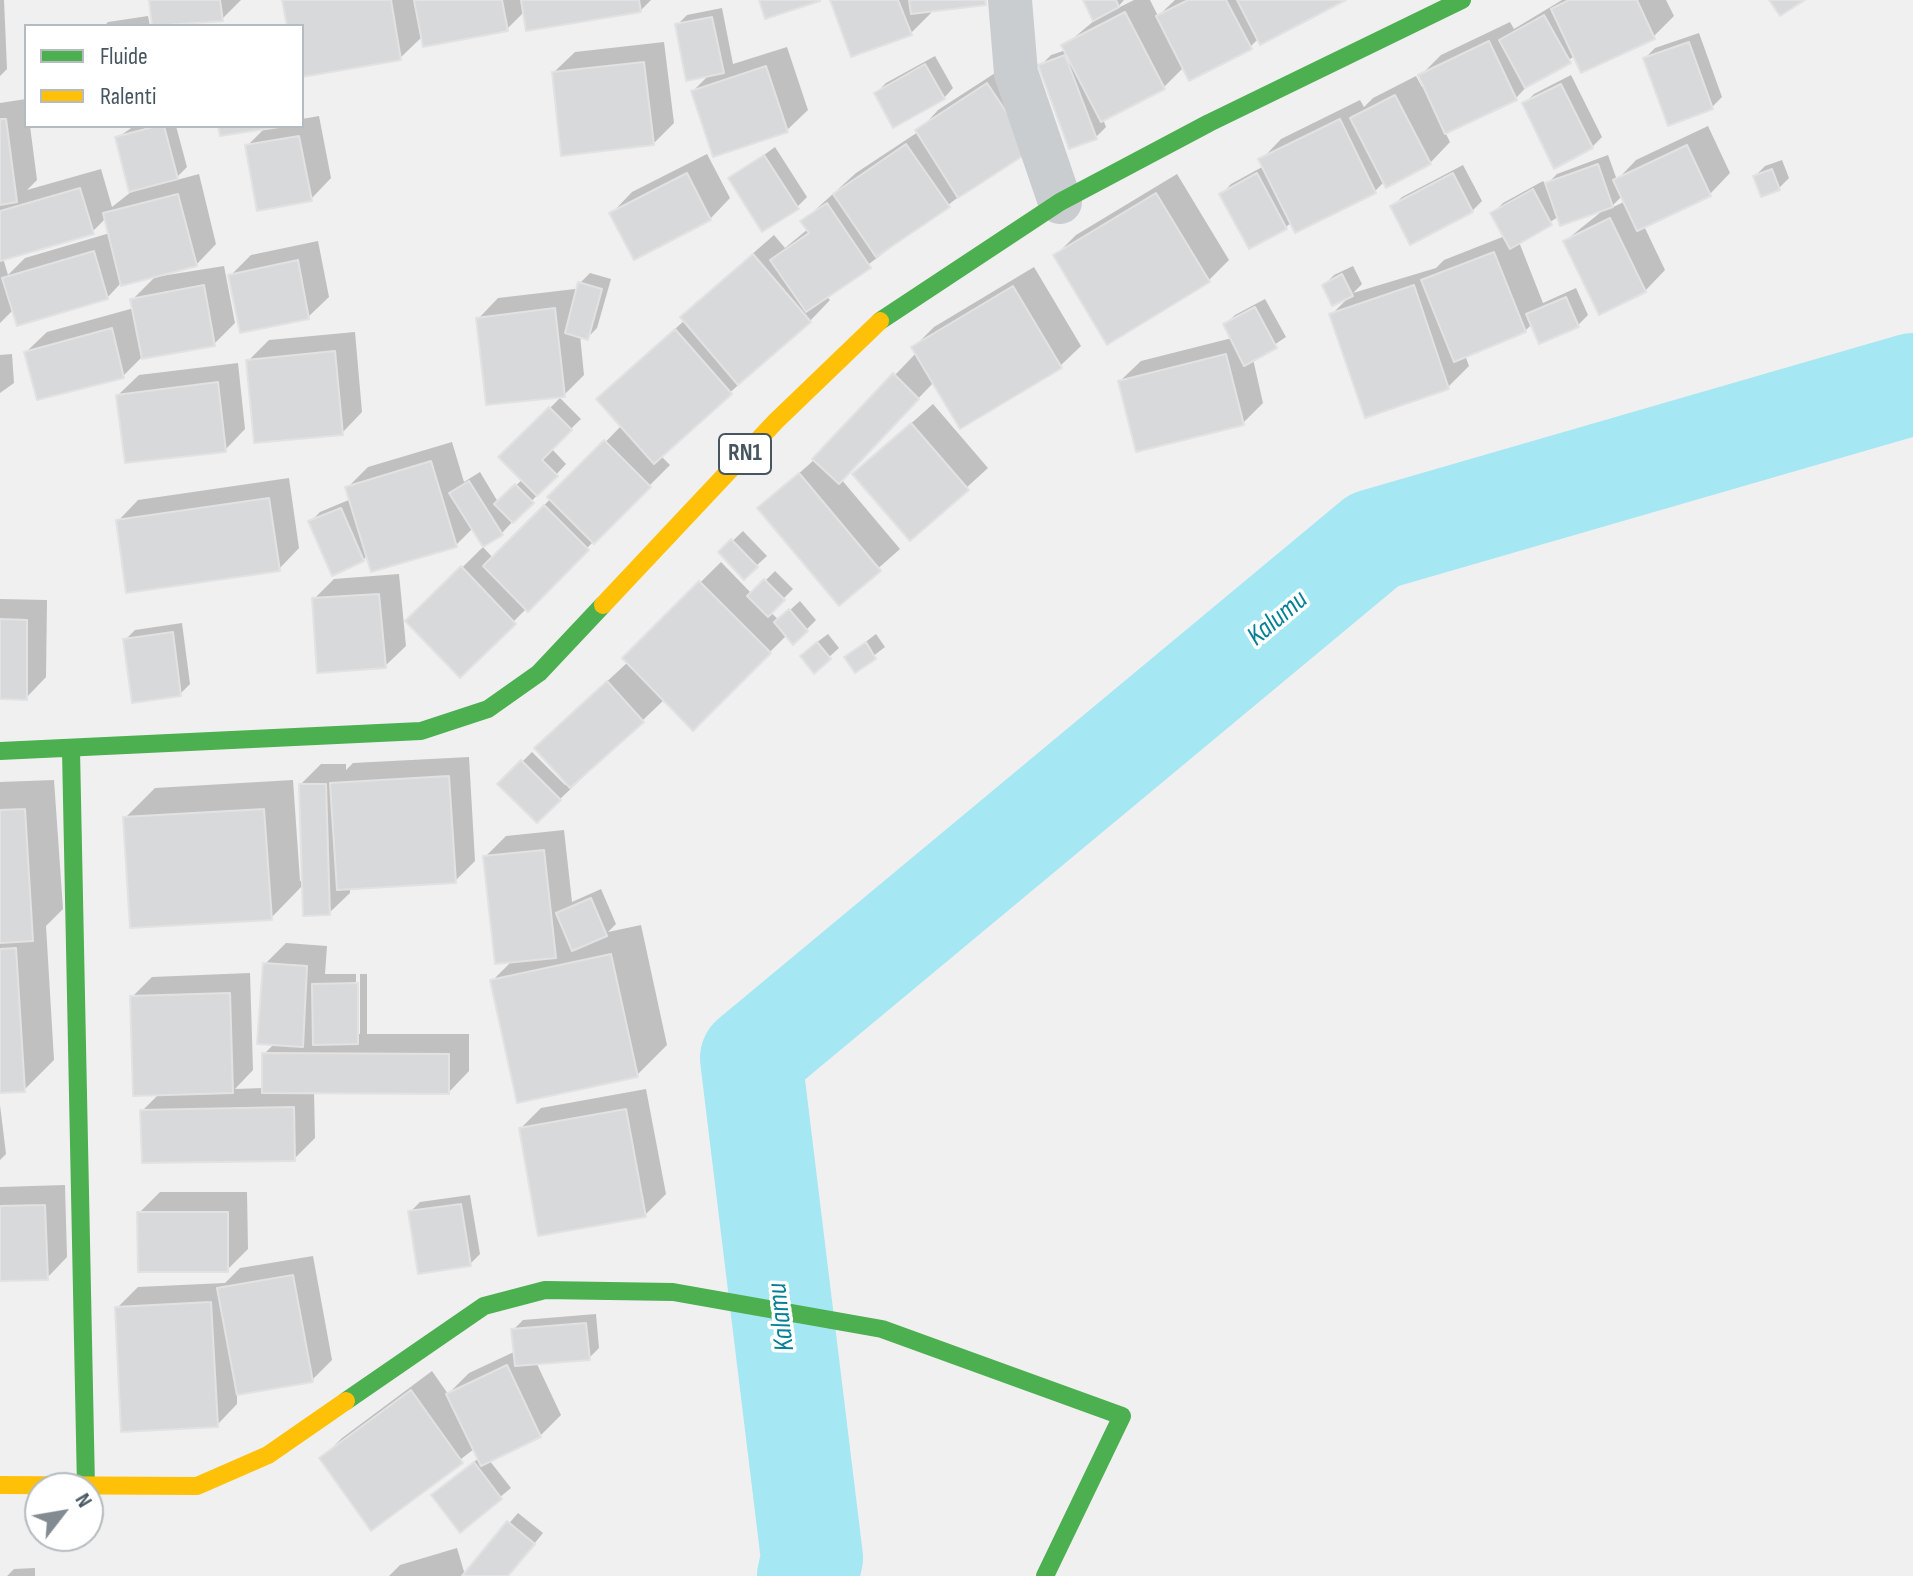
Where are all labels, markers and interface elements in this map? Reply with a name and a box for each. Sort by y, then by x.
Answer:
legend [24,24,304,128]
text: Fluide [100,42,148,71]
text: Ralenti [100,82,156,111]
road number: RN1 [719,434,771,474]
water label: Kalumu [1241,584,1315,654]
water label: Kalamu [761,1281,803,1353]
north arrow [24,1472,104,1552]
text: N [69,1488,98,1512]

